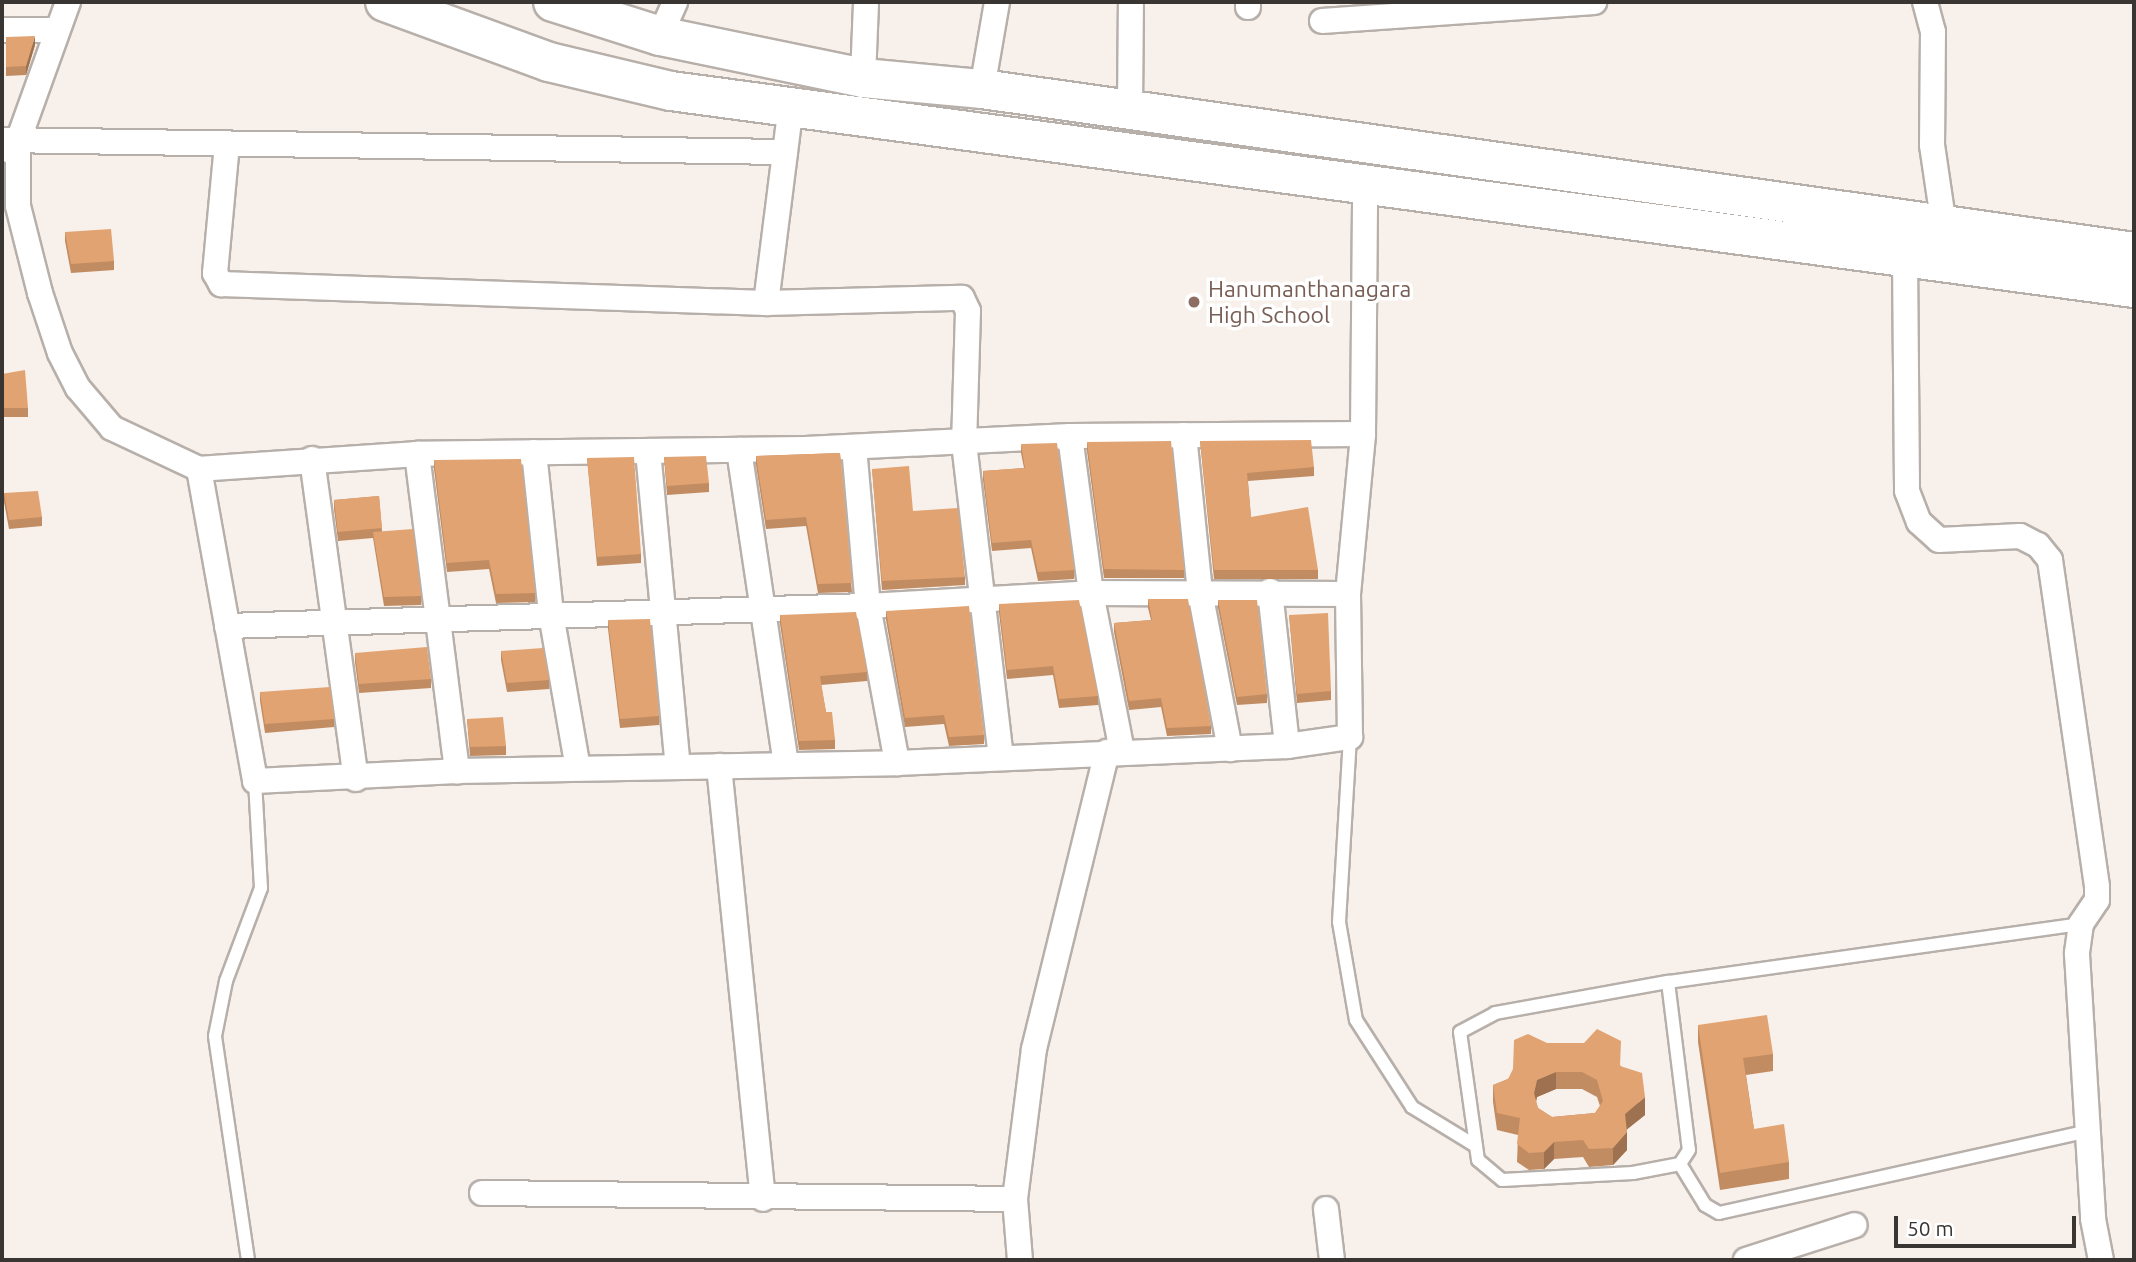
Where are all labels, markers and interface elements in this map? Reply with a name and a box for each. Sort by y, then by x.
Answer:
place label: Hanumanthanagara High School [1208,275,1411,329]
marker: Hanumanthanagara High School [1186,294,1202,310]
scale bar [1898,1202,2080,1246]
text: 50 m [1907,1216,1954,1240]

